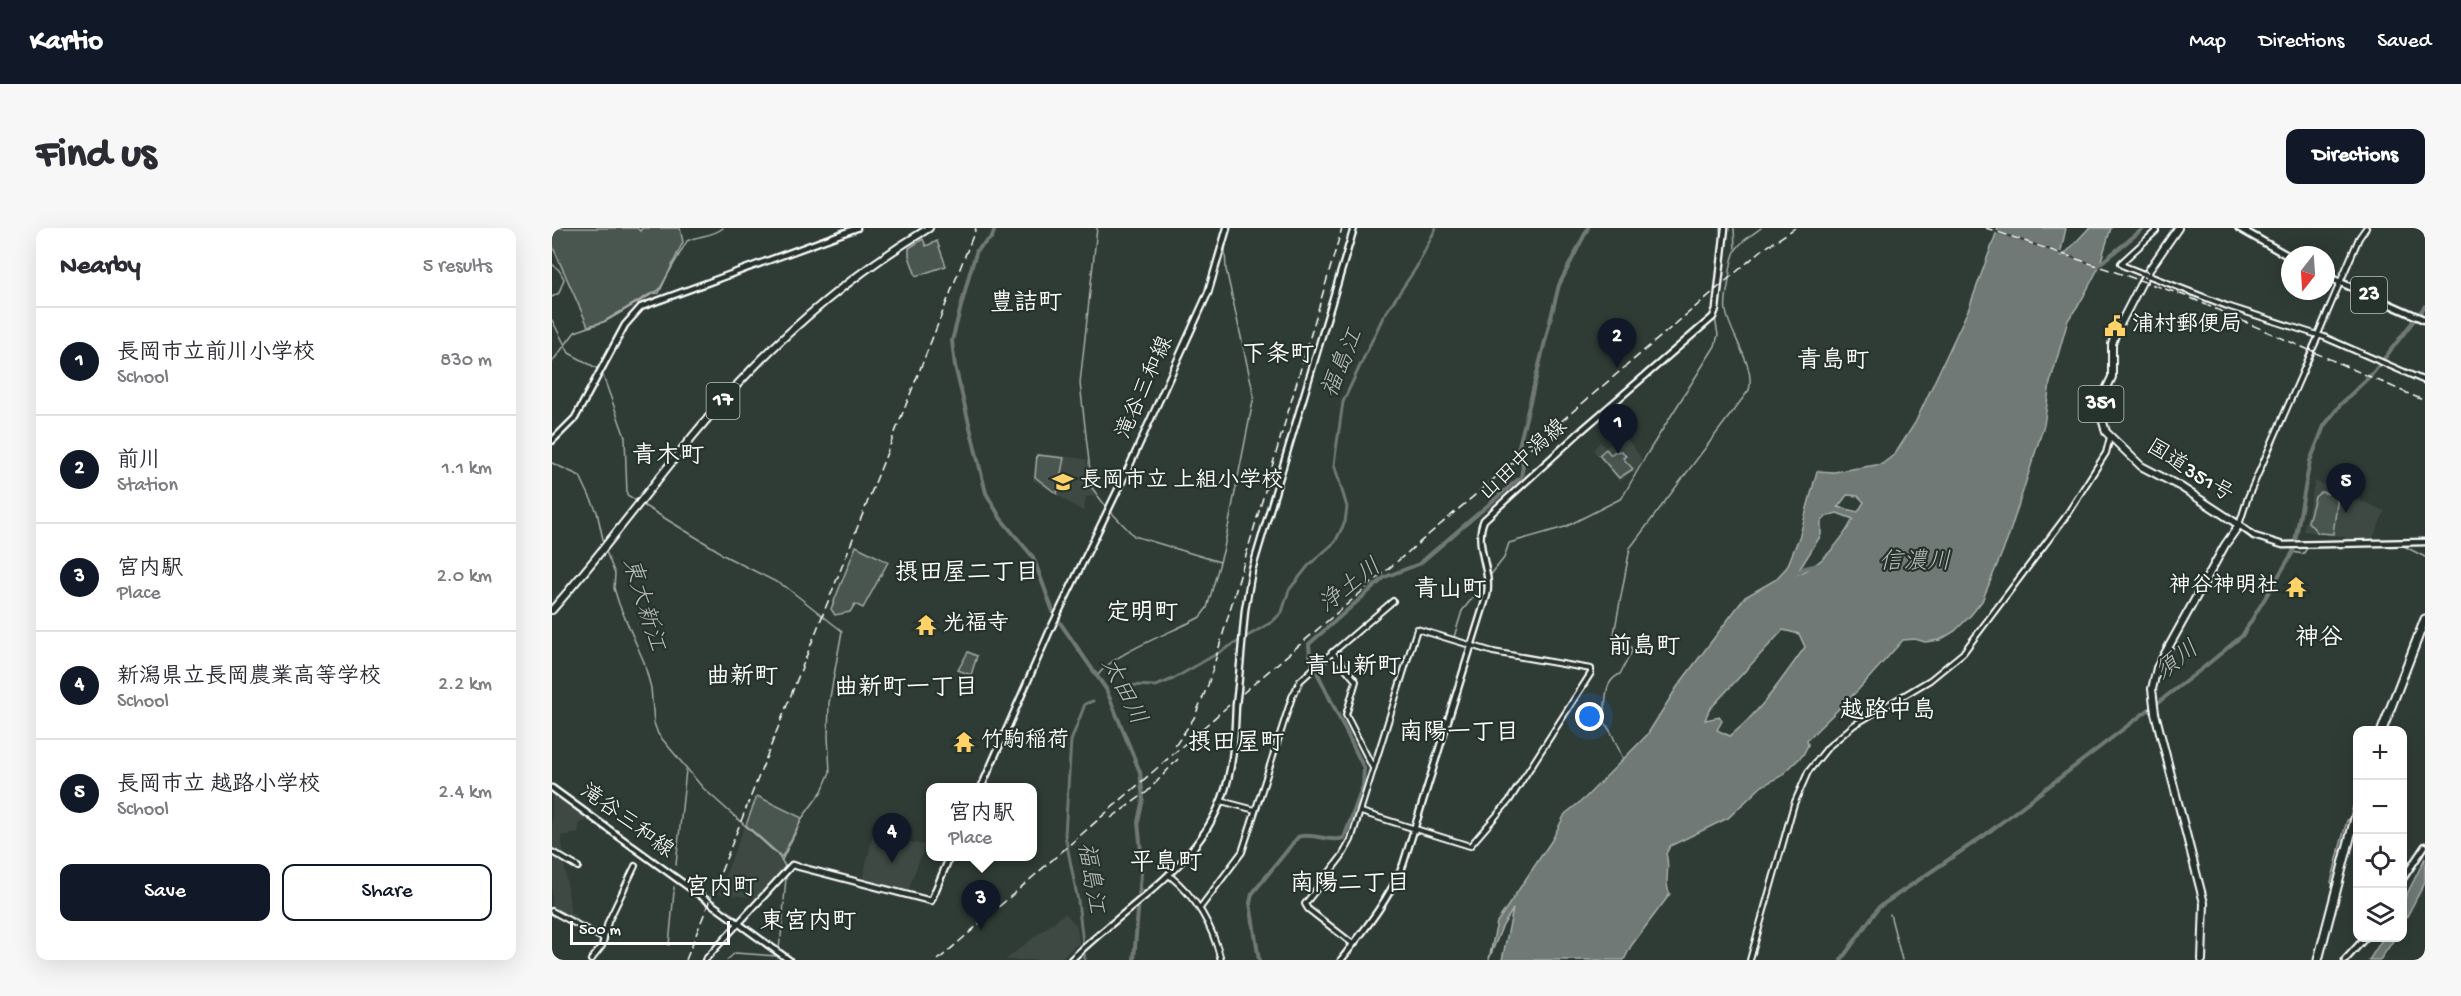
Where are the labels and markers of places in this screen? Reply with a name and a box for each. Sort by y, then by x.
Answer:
place label: 浦村郵便局 [2132,312,2242,339]
public building icon: 浦村郵便局 [2103,314,2127,338]
pin: 2 [1598,318,1636,368]
pin: 1 [1598,404,1638,454]
pin: 5 [2326,464,2366,513]
place label: 長岡市立 上組小学校 [1080,468,1283,495]
school or university icon: 長岡市立 上組小学校 [1051,470,1075,494]
place label: 神谷神明社 [2169,573,2279,600]
temple icon: 神谷神明社 [2284,575,2308,599]
place label: 光福寺 [943,611,1009,638]
temple icon: 光福寺 [914,613,938,637]
place label: 竹駒稲荷 [981,727,1069,755]
temple icon: 竹駒稲荷 [952,730,976,754]
pin: 4 [872,814,912,863]
pin: 3 [962,880,1000,930]

